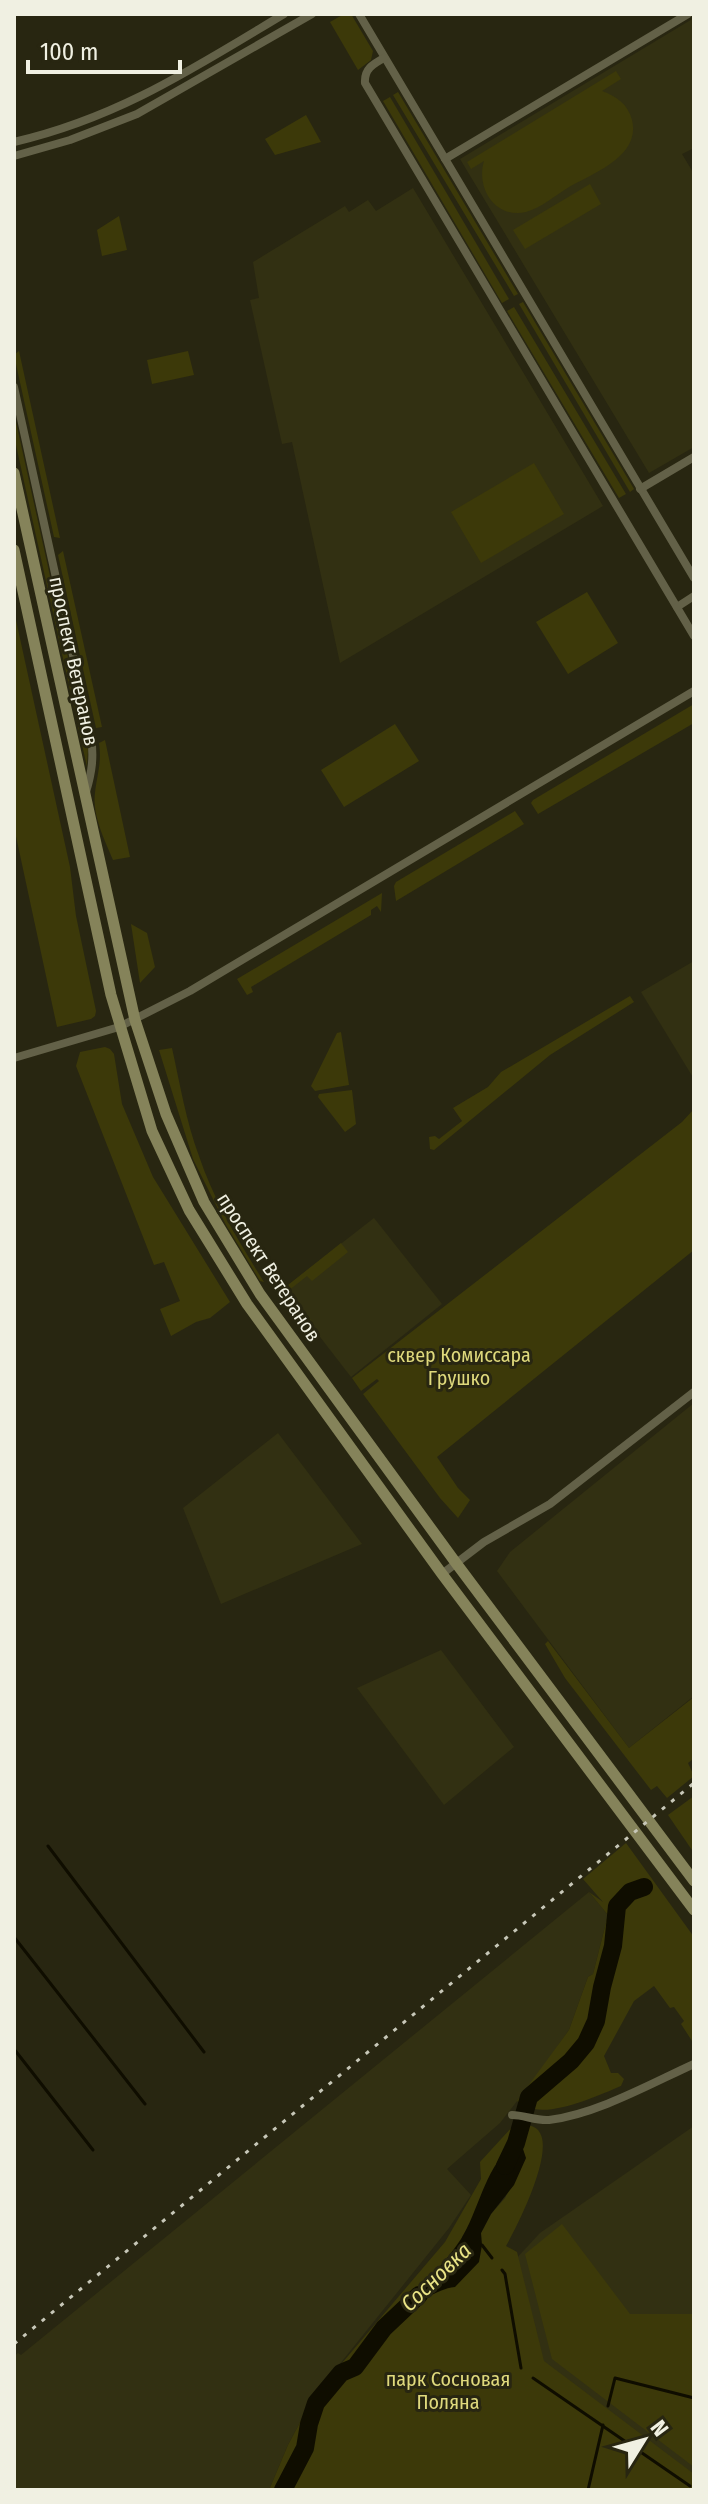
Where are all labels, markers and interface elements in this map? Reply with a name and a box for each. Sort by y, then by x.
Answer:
scale bar [28,24,180,74]
text: 100 m [40,38,98,66]
street label: проспект Ветеранов [44,574,104,748]
street label: проспект Ветеранов [212,1188,326,1346]
park label: сквер Комиссара Грушко [387,1343,531,1390]
water label: Сосновка [395,2237,477,2317]
park label: парк Сосновая Поляна [386,2367,510,2414]
north arrow [604,2400,684,2480]
text: N [645,2415,674,2442]

